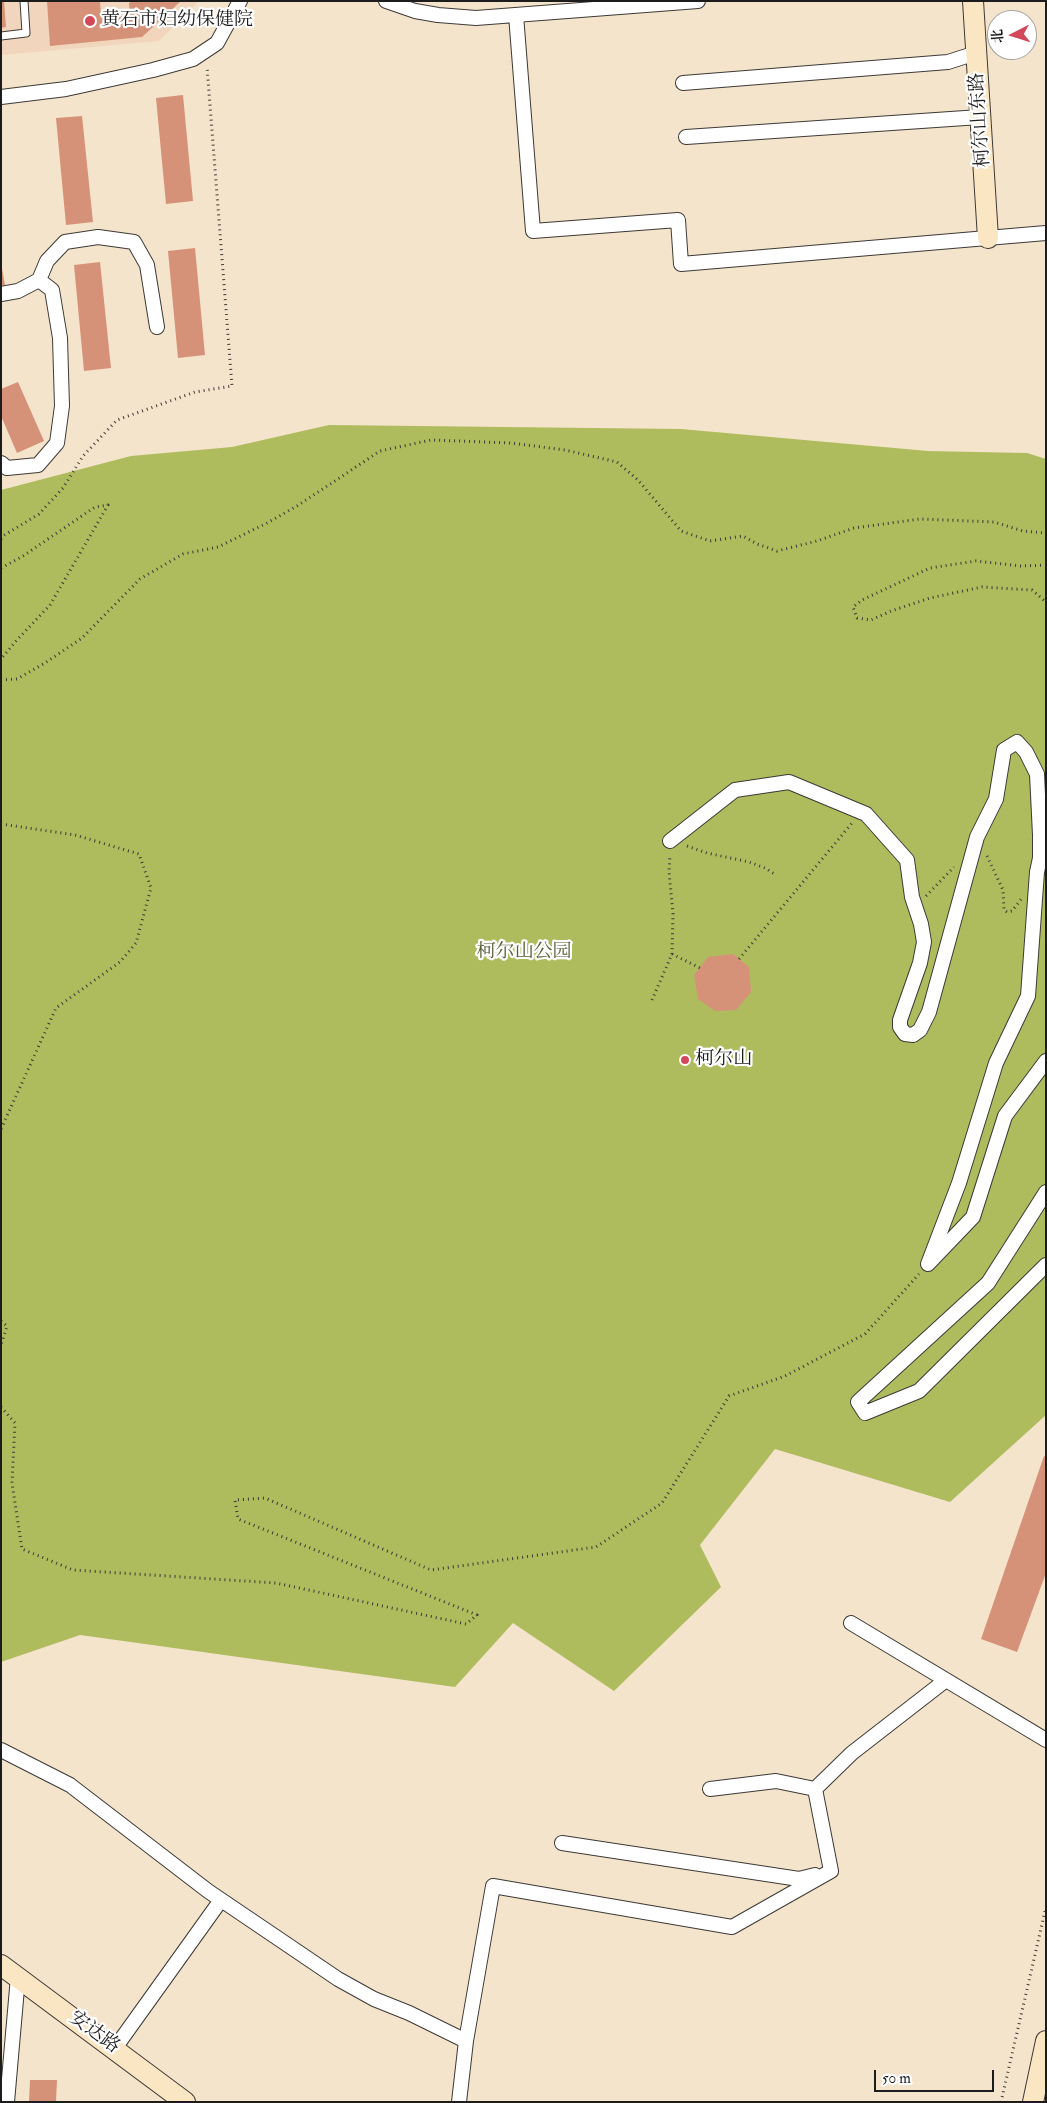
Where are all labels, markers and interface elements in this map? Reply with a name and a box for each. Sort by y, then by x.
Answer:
place label: 黄石市妇幼保健院 [101,10,253,32]
north arrow [987,10,1037,60]
marker: 黄石市妇幼保健院 [83,14,97,28]
text: 北 [988,29,1007,44]
street label: 柯尔山东路 [966,72,996,168]
park label: 柯尔山公园 [477,942,571,964]
place label: 柯尔山 [695,1049,752,1071]
marker: 柯尔山 [679,1054,691,1066]
street label: 安达路 [64,2007,124,2059]
scale bar [877,2060,997,2092]
text: 50 m [882,2069,911,2088]

